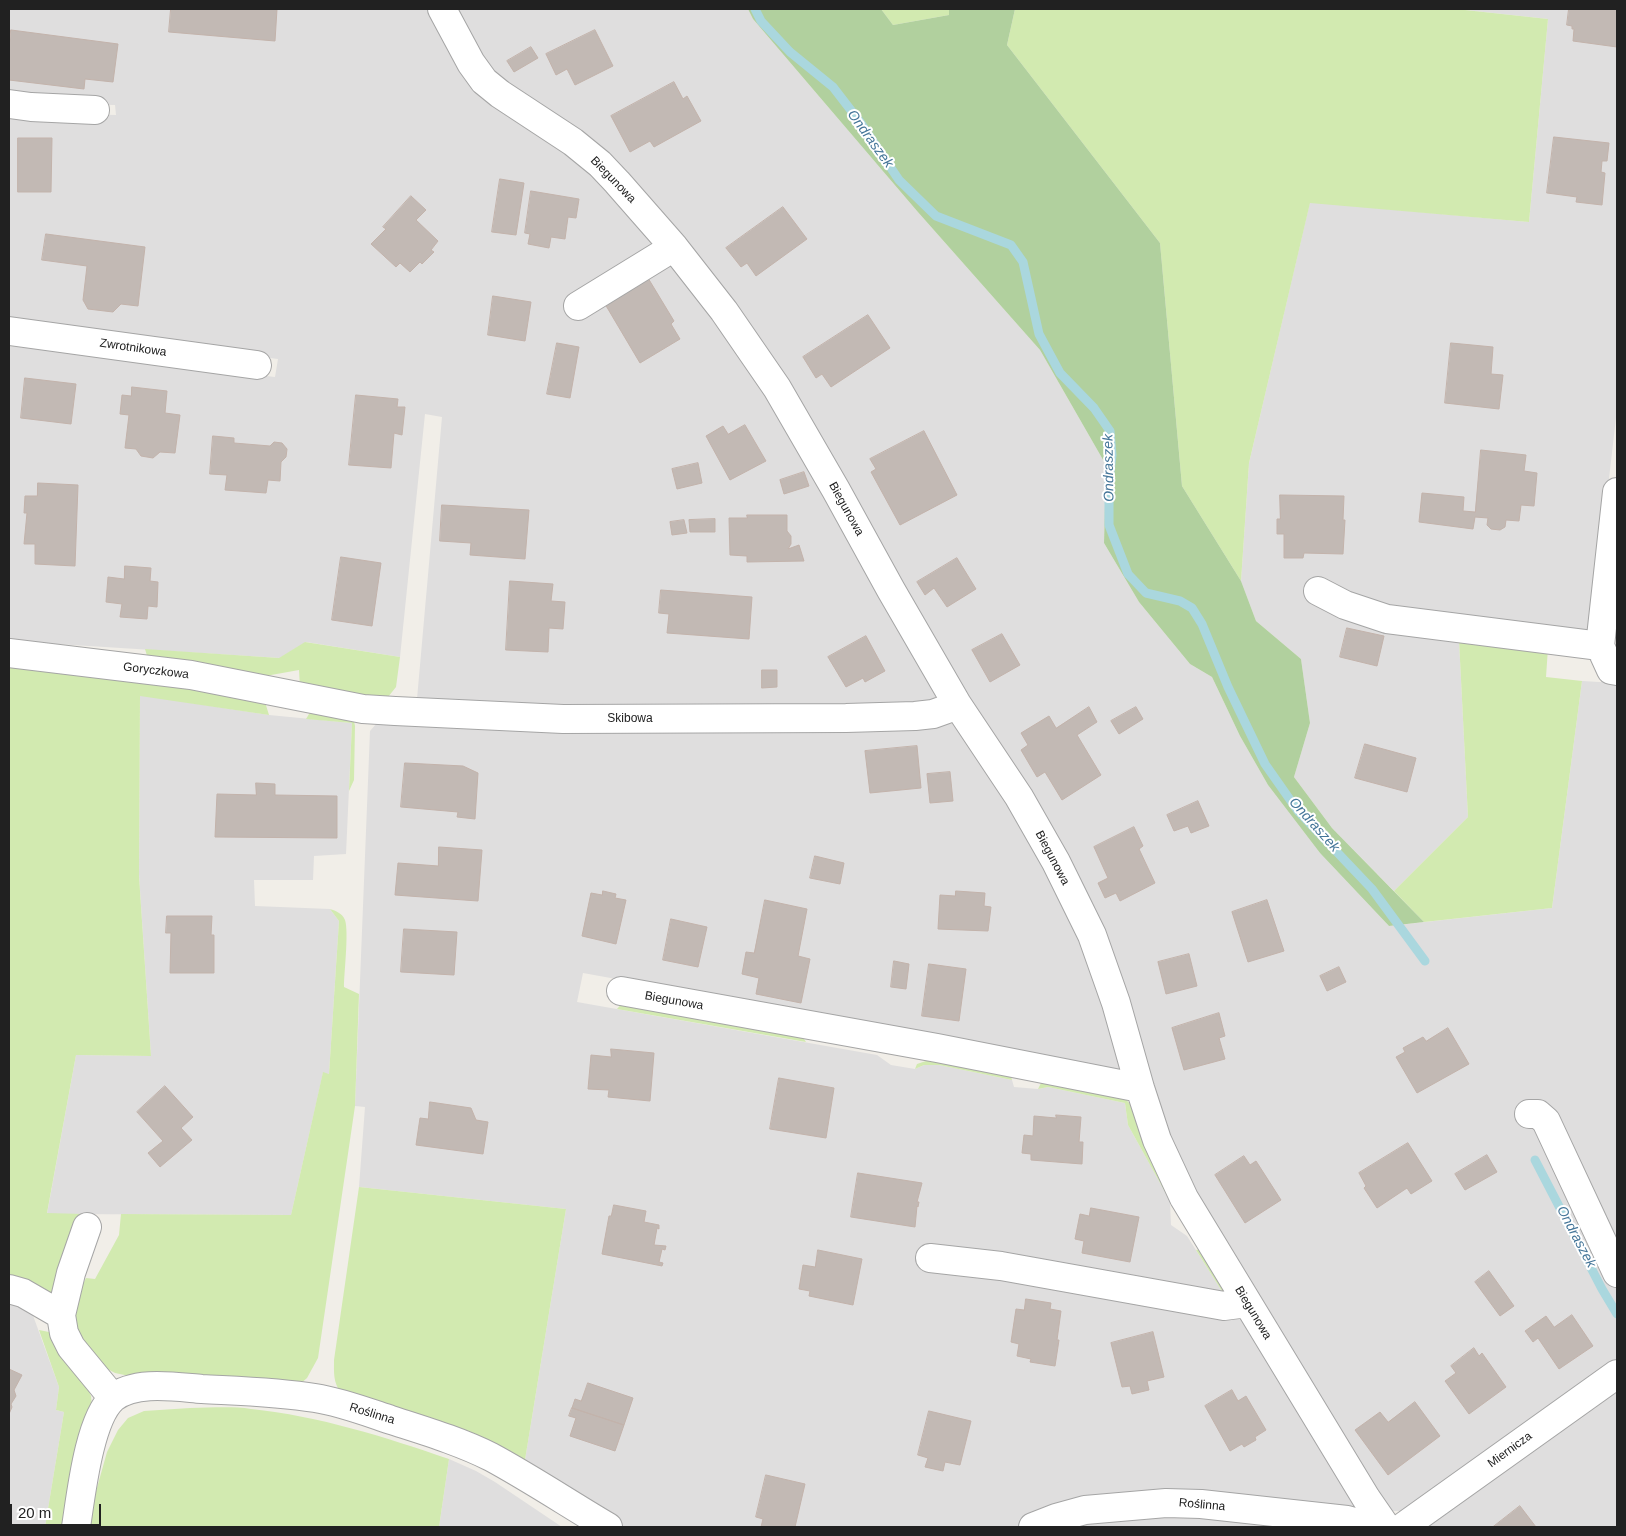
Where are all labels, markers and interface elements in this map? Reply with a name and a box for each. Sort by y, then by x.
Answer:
water label: Ondraszek [843,107,897,171]
street label: Biegunowa [587,154,639,206]
street label: Zwrotnikowa [99,336,167,360]
water label: Ondraszek [1100,434,1118,502]
street label: Biegunowa [825,480,867,538]
street label: Goryczkowa [122,660,190,682]
street label: Skibowa [607,712,653,726]
water label: Ondraszek [1285,794,1343,856]
street label: Biegunowa [1032,828,1072,888]
street label: Biegunowa [644,989,704,1013]
water label: Ondraszek [1553,1203,1599,1271]
street label: Biegunowa [1232,1284,1274,1342]
street label: Roślinna [348,1400,396,1428]
street label: Miernicza [1485,1429,1535,1471]
scale bar [12,1494,104,1526]
street label: Roślinna [1178,1496,1226,1514]
text: 20 m [18,1504,51,1521]

